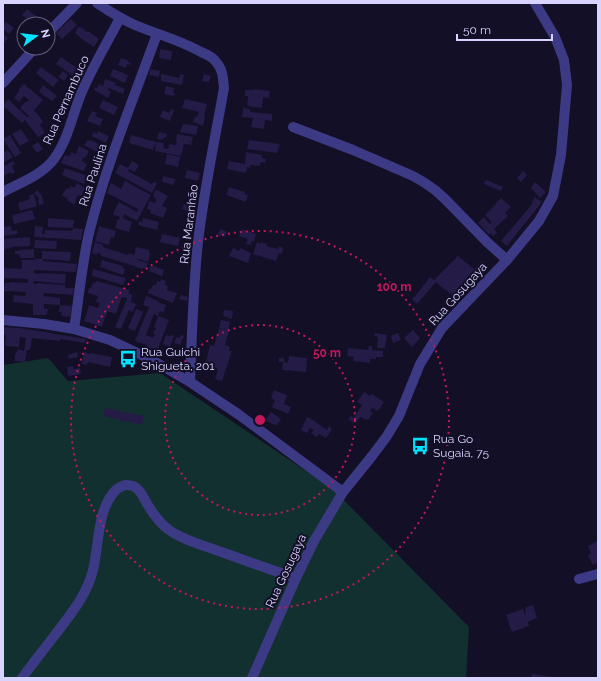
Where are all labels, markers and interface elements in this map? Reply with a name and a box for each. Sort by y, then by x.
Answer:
north arrow [16,16,56,56]
scale bar [457,16,552,42]
text: 50 m [463,23,491,37]
text: N [38,28,53,39]
street label: Rua Pernambuco [40,53,92,147]
street label: Rua Paulina [76,142,110,208]
street label: Rua Maranhão [177,183,201,265]
street label: Rua Gosugaya [426,260,490,328]
text: 100 m [377,280,411,294]
place label: Rua Guichi Shigueta, 201 [141,345,214,373]
text: 50 m [313,346,341,360]
bus stop icon: Rua Guichi Shigueta, 201 [118,349,138,369]
centre of rings [253,413,267,427]
place label: Rua Go Sugaia, 75 [433,432,490,460]
bus stop icon: Rua Go Sugaia, 75 [410,436,430,456]
street label: Rua Gosugaya [263,532,309,610]

